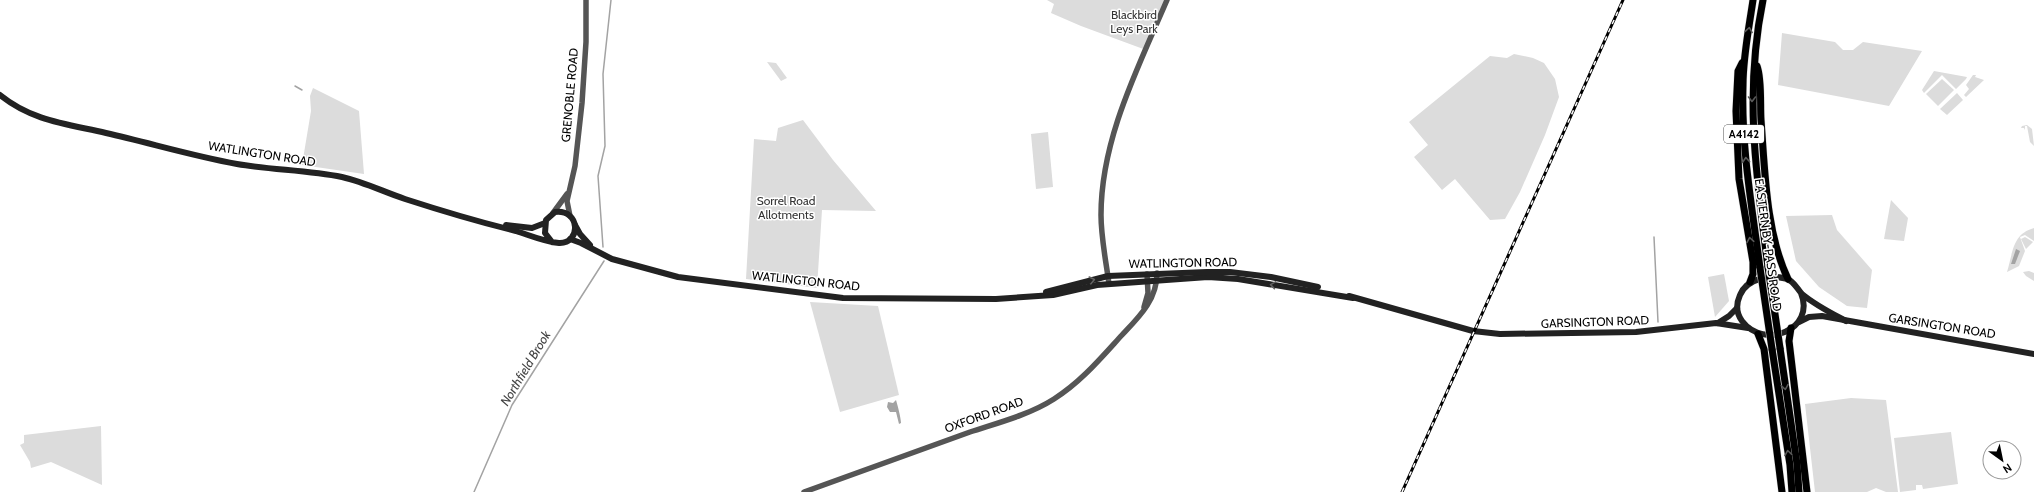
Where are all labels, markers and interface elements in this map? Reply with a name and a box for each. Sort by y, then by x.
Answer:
park label: Blackbird Leys Park [1110,7,1158,36]
one-way arrow [1744,27,1752,33]
street label: GRENOBLE ROAD [558,47,581,143]
one-way arrow [1748,96,1756,102]
road number: A4142 [1724,125,1764,143]
street label: WATLINGTON ROAD [207,138,317,169]
one-way arrow [1741,157,1750,163]
street label: EASTERN BY-PASS ROAD [1752,178,1785,312]
park label: Sorrel Road Allotments [757,193,815,222]
one-way arrow [1746,237,1755,244]
street label: WATLINGTON ROAD [1129,254,1238,271]
street label: WATLINGTON ROAD [751,267,861,294]
one-way arrow [1089,276,1096,284]
one-way arrow [1270,281,1276,290]
street label: GARSINGTON ROAD [1887,310,1997,341]
street label: GARSINGTON ROAD [1541,312,1650,331]
water label: Northfield Brook [496,327,554,408]
one-way arrow [1781,384,1789,390]
street label: OXFORD ROAD [942,393,1025,436]
north arrow [1982,440,2022,480]
one-way arrow [1784,450,1793,456]
text: N [2000,460,2015,476]

